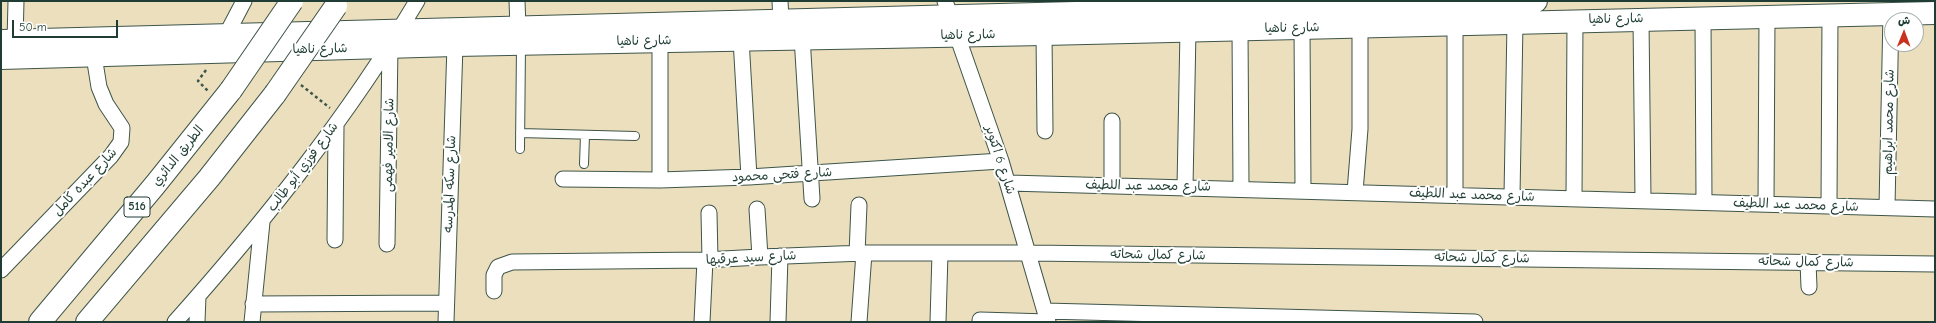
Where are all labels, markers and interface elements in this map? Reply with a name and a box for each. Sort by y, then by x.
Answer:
street label: شارع ناهيا [1588,11,1644,27]
scale bar [14,12,120,38]
north arrow [1884,12,1924,52]
text: ش [1898,14,1910,27]
text: 50 m [19,20,47,34]
street label: شارع ناهيا [1264,20,1320,36]
street label: شارع ناهيا [940,27,996,43]
street label: شارع ناهيا [616,33,672,49]
street label: شارع ناهيا [292,41,348,57]
street label: شارع محمد ابراهيم [1880,69,1898,175]
street label: شارع الامير فهمى [380,98,398,192]
street label: شارع فوزي أبو طالب [264,119,342,215]
street label: الطريق الدائري [149,123,207,189]
street label: شارع 6 اكتوبر [982,124,1018,196]
street label: شارع سكه المدرسه [441,135,459,233]
street label: شارع عبده كامل [50,145,120,219]
street label: شارع فتحى محمود [732,165,832,185]
street label: شارع محمد عبد اللطيف [1085,177,1211,195]
street label: شارع محمد عبد اللطيف [1409,185,1535,205]
street label: شارع محمد عبد اللطيف [1733,195,1859,215]
road number: 516 [124,197,150,217]
street label: شارع كمال شحاته [1110,246,1206,264]
street label: شارع سيد عرقبها [705,248,797,268]
street label: شارع كمال شحاته [1434,249,1530,267]
street label: شارع كمال شحاته [1758,253,1854,271]

